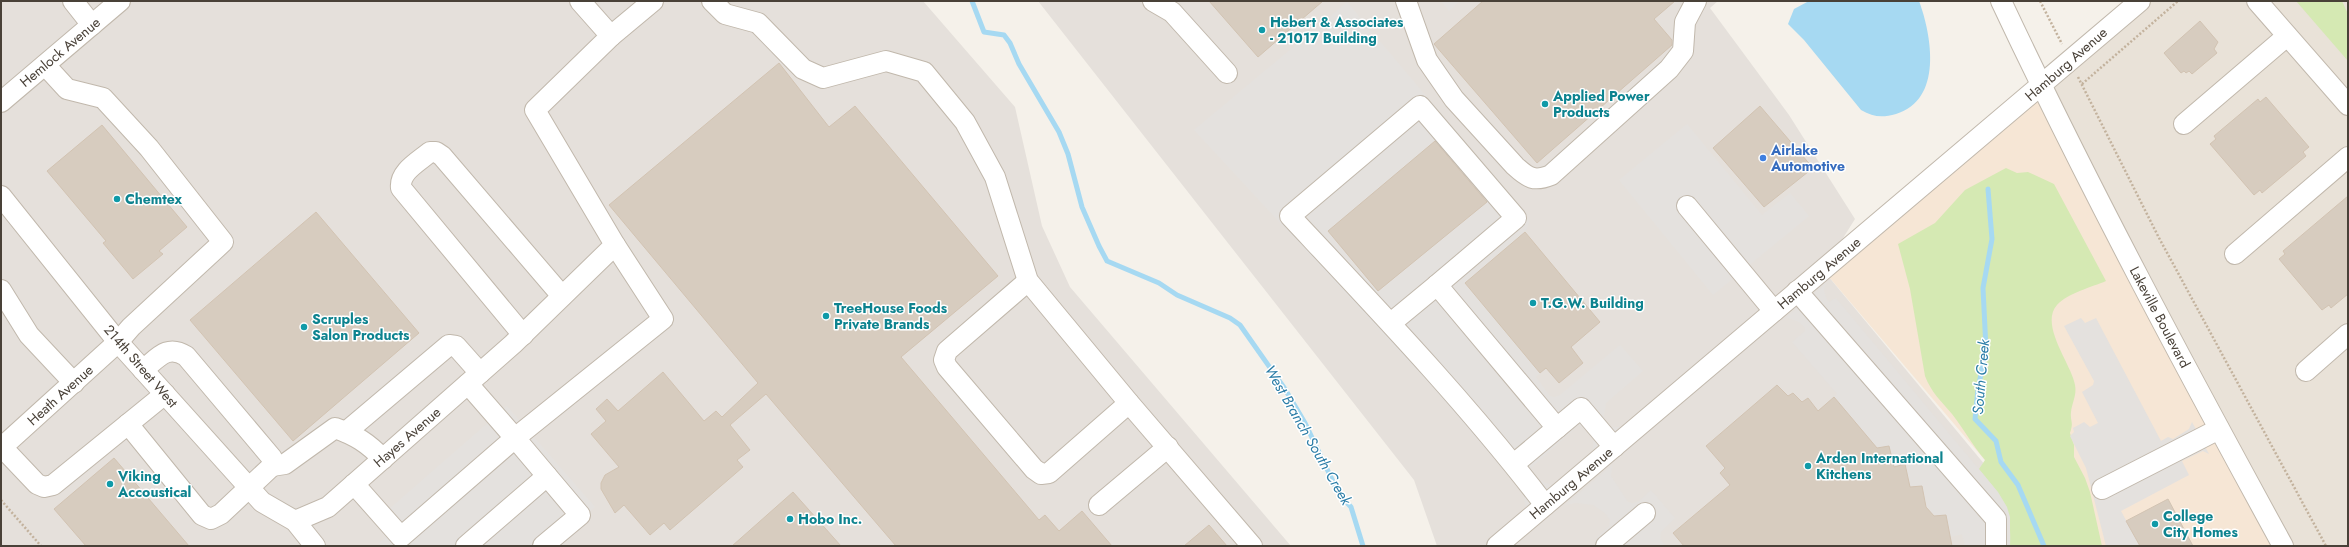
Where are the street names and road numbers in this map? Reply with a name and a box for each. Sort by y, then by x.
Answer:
street label: Hemlock Avenue [15,12,105,92]
street label: Hamburg Avenue [2020,23,2112,105]
street label: Hamburg Avenue [1773,232,1865,314]
street label: Lakeville Boulevard [2125,263,2195,371]
street label: 214th Street West [99,320,183,412]
street label: Heath Avenue [23,360,97,430]
street label: Hayes Avenue [369,402,445,472]
street label: Hamburg Avenue [1525,442,1617,524]

